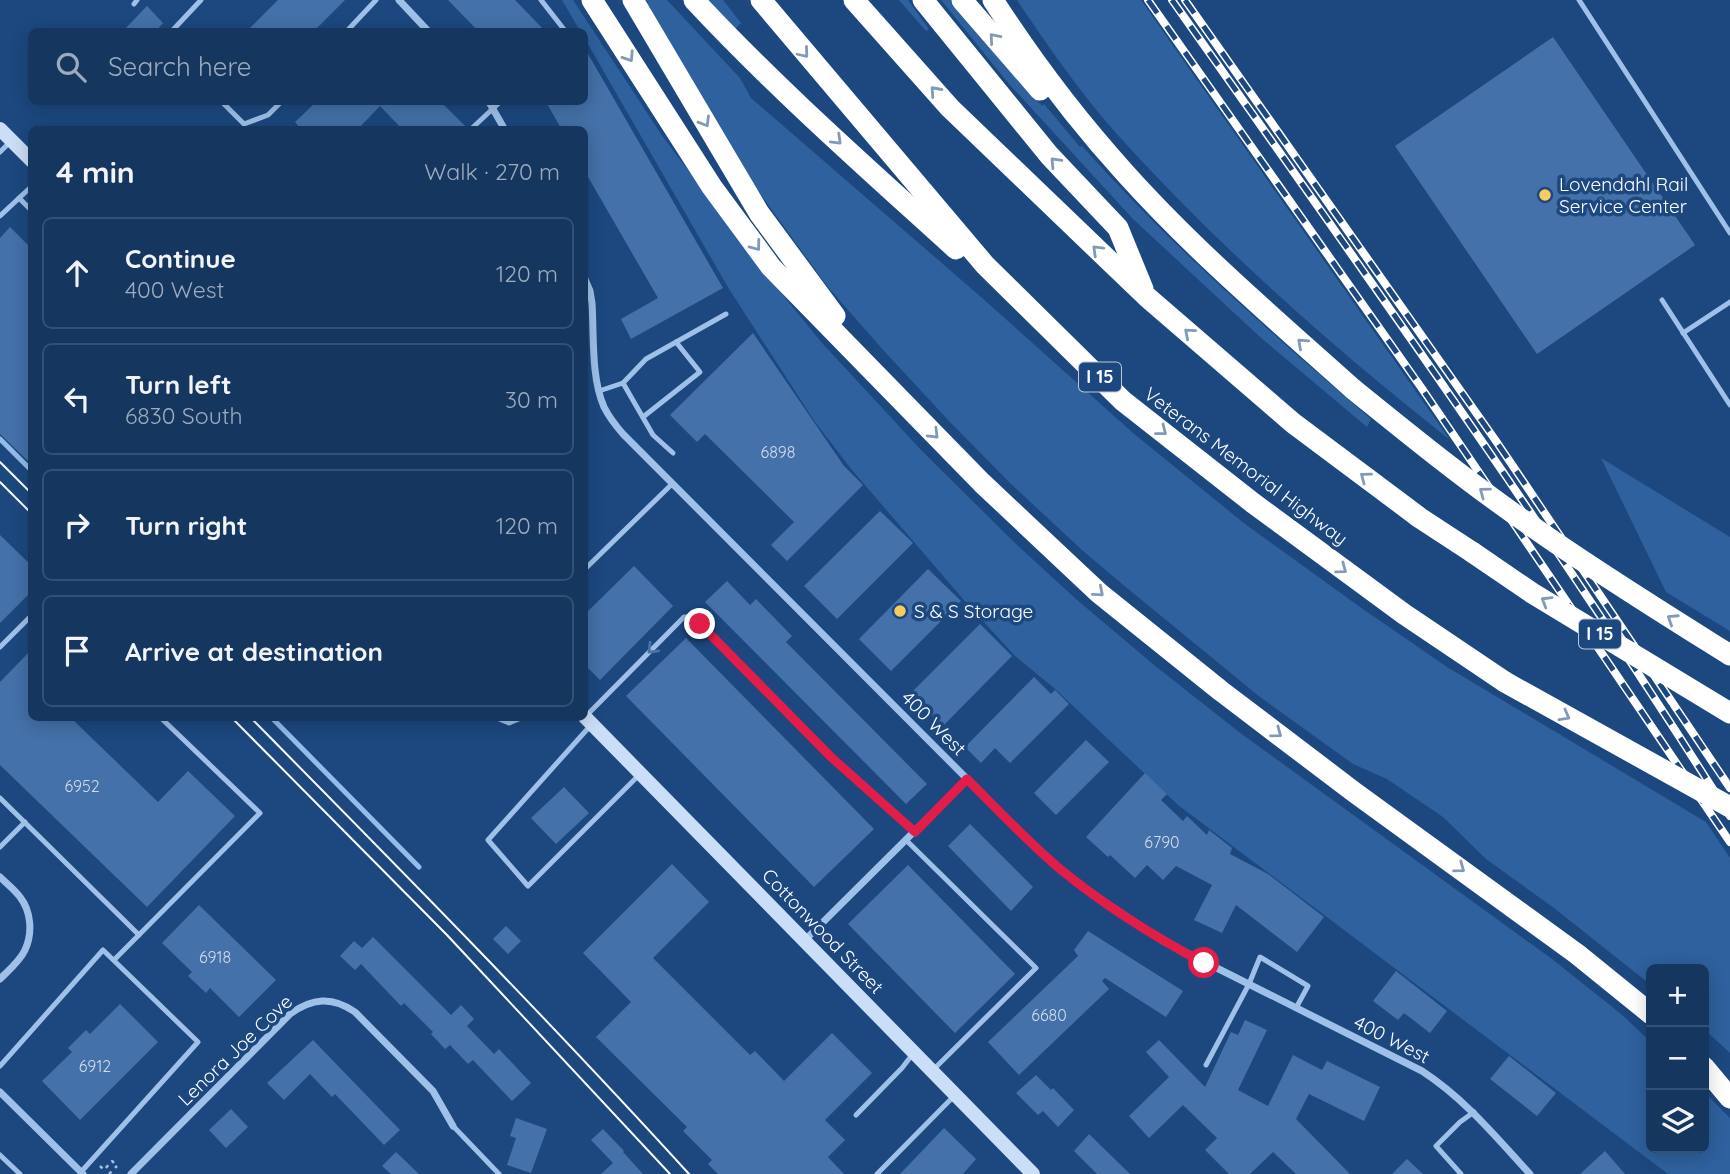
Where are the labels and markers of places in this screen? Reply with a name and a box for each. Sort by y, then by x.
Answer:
place label: Lovendahl Rail Service Center [1559,172,1688,218]
marker: Lovendahl Rail Service Center [1537,187,1553,203]
place label: S & S Storage [914,599,1033,623]
marker: S & S Storage [892,603,908,619]

